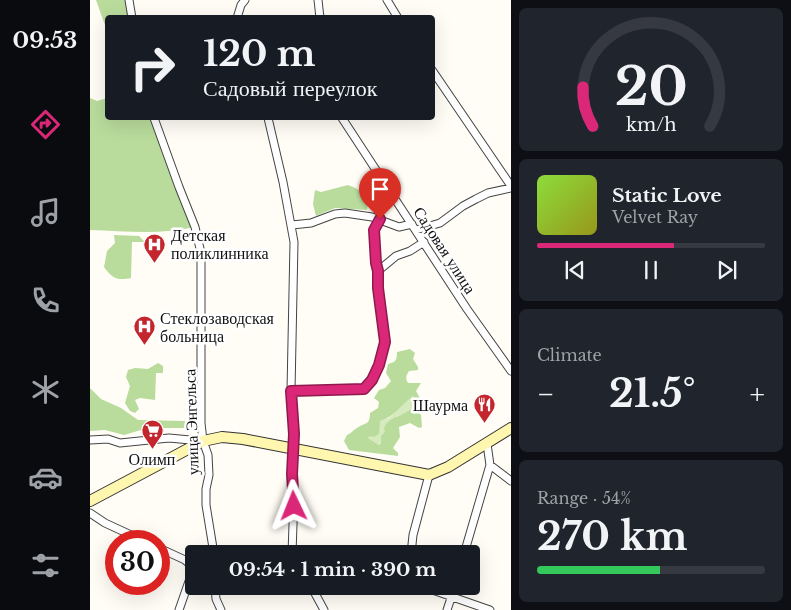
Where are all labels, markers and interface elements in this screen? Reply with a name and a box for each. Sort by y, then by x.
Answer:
text: 09:53 [13,27,77,54]
text: 120 m [203,32,316,75]
icon: right [120,35,185,100]
text: 20 [614,55,688,119]
text: Садовый переулок [203,75,377,102]
icon: directions [28,107,63,142]
text: km/h [626,114,676,136]
pin [359,168,401,219]
icon: arrive [366,175,394,203]
text: Static Love [612,184,722,207]
icon: music [28,195,63,230]
street label: Садовая улица [409,203,481,297]
text: Velvet Ray [612,207,698,227]
place label: Детская поликлинника [171,225,269,263]
hospital icon: Детская поликлинника [143,232,167,263]
icon: previous [561,256,589,284]
icon: pause [637,256,665,284]
icon: next [713,256,741,284]
icon: phone [28,283,63,318]
place label: Стеклозаводская больница [160,308,275,346]
hospital icon: Стеклозаводская больница [132,315,156,346]
text: Climate [537,345,602,365]
street label: улица Энгельса [179,369,203,475]
text: 21.5° [609,370,695,417]
icon: climate [28,372,63,407]
text: − [537,377,555,412]
text: + [750,377,765,412]
restaurant icon: Шаурма [472,393,496,424]
place label: Шаурма [413,395,468,415]
supermarket icon: Олимп [140,418,164,449]
place label: Олимп [129,449,176,469]
icon: car [28,460,63,495]
position arrow [267,479,319,531]
text: Range · 54% [537,488,631,508]
text: 270 km [537,513,687,560]
speed limit sign: 30 [105,530,170,595]
icon: filters [28,548,63,583]
text: 09:54 · 1 min · 390 m [229,558,436,581]

